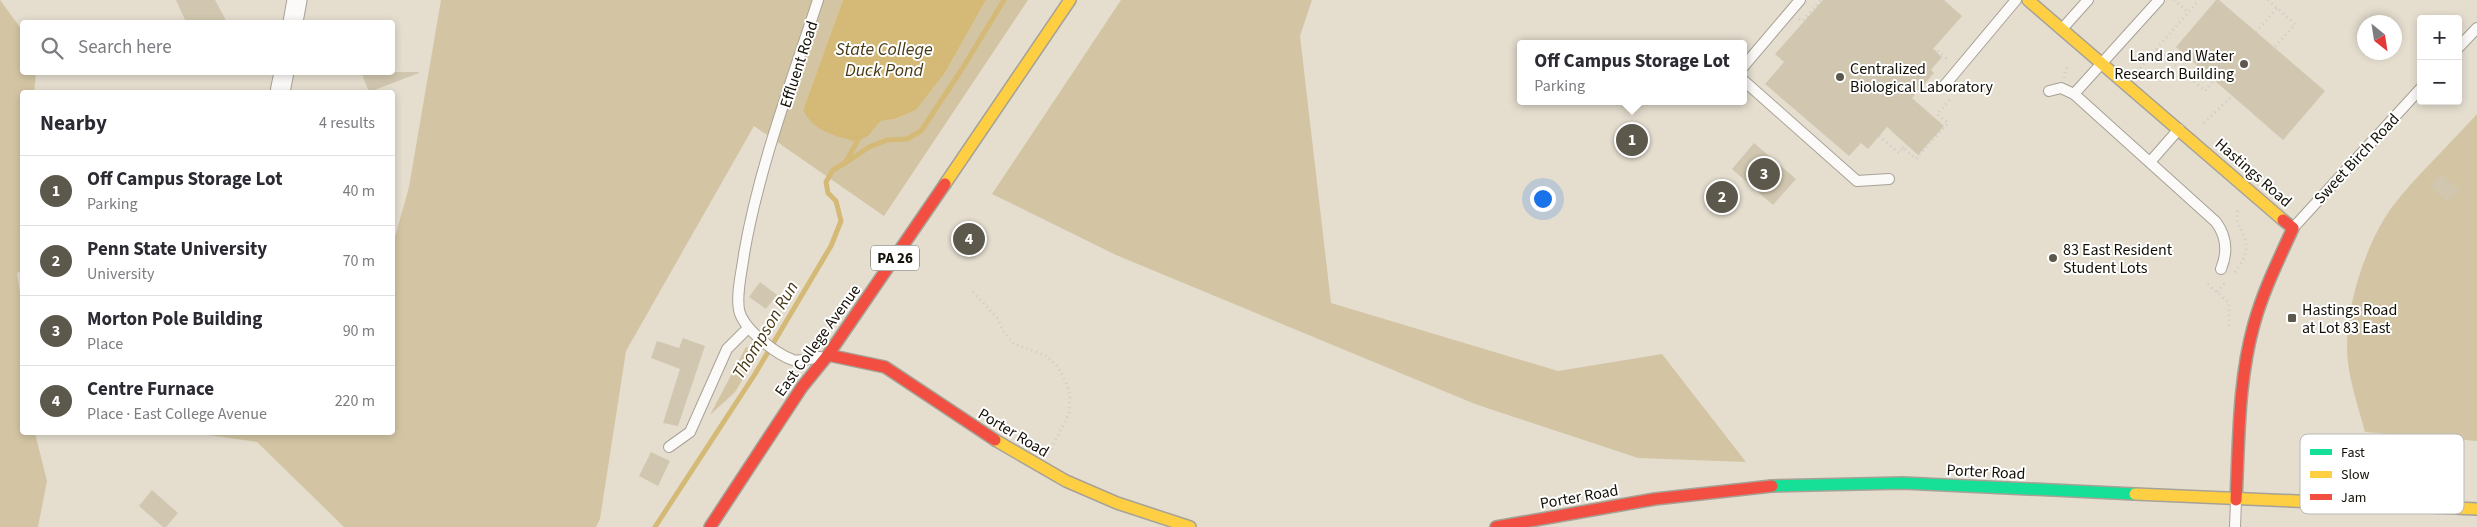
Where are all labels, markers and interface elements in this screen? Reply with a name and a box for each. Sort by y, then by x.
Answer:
north arrow [2357,15,2402,60]
map controls [2417,15,2462,105]
button: + [2417,15,2462,60]
street label: Effluent Road [775,18,823,111]
search box [20,20,395,75]
icon: search [38,34,66,62]
text: Search here [78,34,172,61]
water label: State College Duck Pond [835,37,933,83]
popup [1517,40,1747,105]
place label: Land and Water Research Building [2114,45,2234,85]
text: Off Campus Storage Lot [1534,48,1730,75]
place label: Centralized Biological Laboratory [1850,58,1993,98]
marker: Land and Water Research Building [2238,58,2250,70]
button: − [2417,60,2462,105]
marker: Centralized Biological Laboratory [1834,71,1846,83]
text: Parking [1534,75,1585,97]
text: Nearby [40,108,107,138]
street label: Sweet Birch Road [2309,109,2405,209]
text: 4 results [319,112,375,134]
pin: 1 [1616,121,1648,159]
street label: Hastings Road [2210,133,2297,212]
pin: 3 [1748,155,1780,193]
text: Off Campus Storage Lot [87,166,282,193]
pin: 2 [1706,178,1738,216]
text: 1 [52,180,60,202]
text: 40 m [343,180,375,202]
your location [1530,186,1556,212]
text: Parking [87,193,138,215]
pin: 4 [953,220,985,258]
text: Penn State University [87,236,267,263]
place label: 83 East Resident Student Lots [2063,239,2173,279]
road number: PA 26 [871,246,919,270]
text: 2 [52,250,60,272]
text: 70 m [343,250,375,272]
marker: 83 East Resident Student Lots [2047,252,2059,264]
text: University [87,263,154,285]
water label: Thompson Run [726,277,805,384]
street label: East College Avenue [770,280,866,401]
place label: Hastings Road at Lot 83 East [2302,299,2397,339]
text: Morton Pole Building [87,306,262,333]
marker: Hastings Road at Lot 83 East [2286,312,2298,324]
text: 3 [52,320,60,342]
text: 90 m [343,320,375,342]
text: Place [87,333,123,355]
text: Centre Furnace [87,376,214,403]
text: 4 [52,390,60,412]
text: 220 m [335,390,375,412]
text: Place · East College Avenue [87,403,267,425]
street label: Porter Road [974,403,1053,463]
legend [2300,434,2464,514]
text: Fast [2341,443,2365,463]
street label: Porter Road [1946,459,2026,485]
text: Slow [2341,465,2370,485]
street label: Porter Road [1538,479,1620,515]
text: Jam [2341,488,2366,508]

